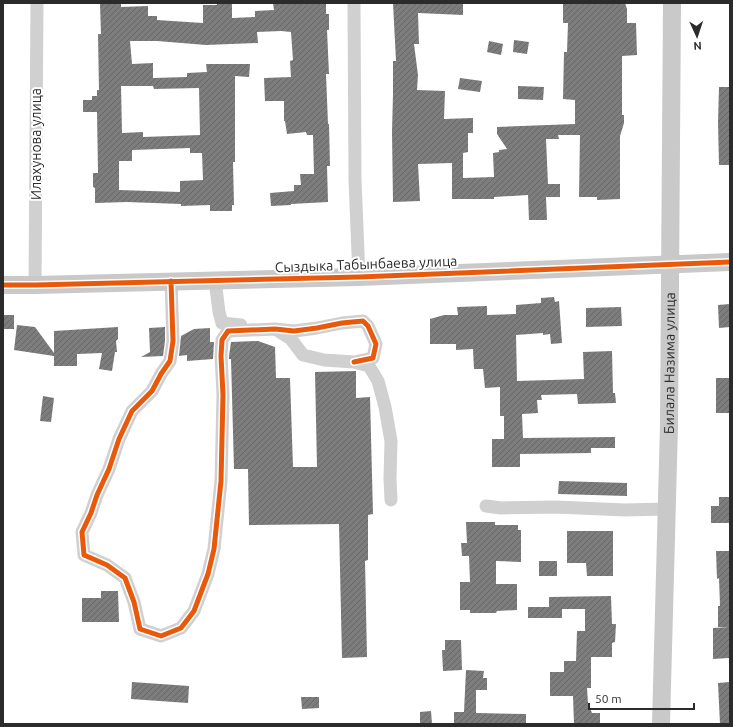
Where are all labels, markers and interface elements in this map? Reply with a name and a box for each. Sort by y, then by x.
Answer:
north arrow [677,16,717,56]
text: N [693,40,702,52]
street label: Илахунова улица [28,88,44,200]
street label: Сыздыка Табынбаева улица [274,253,458,275]
street label: Билала Назима улица [661,292,678,434]
scale bar [589,685,694,711]
text: 50 m [595,692,622,705]

